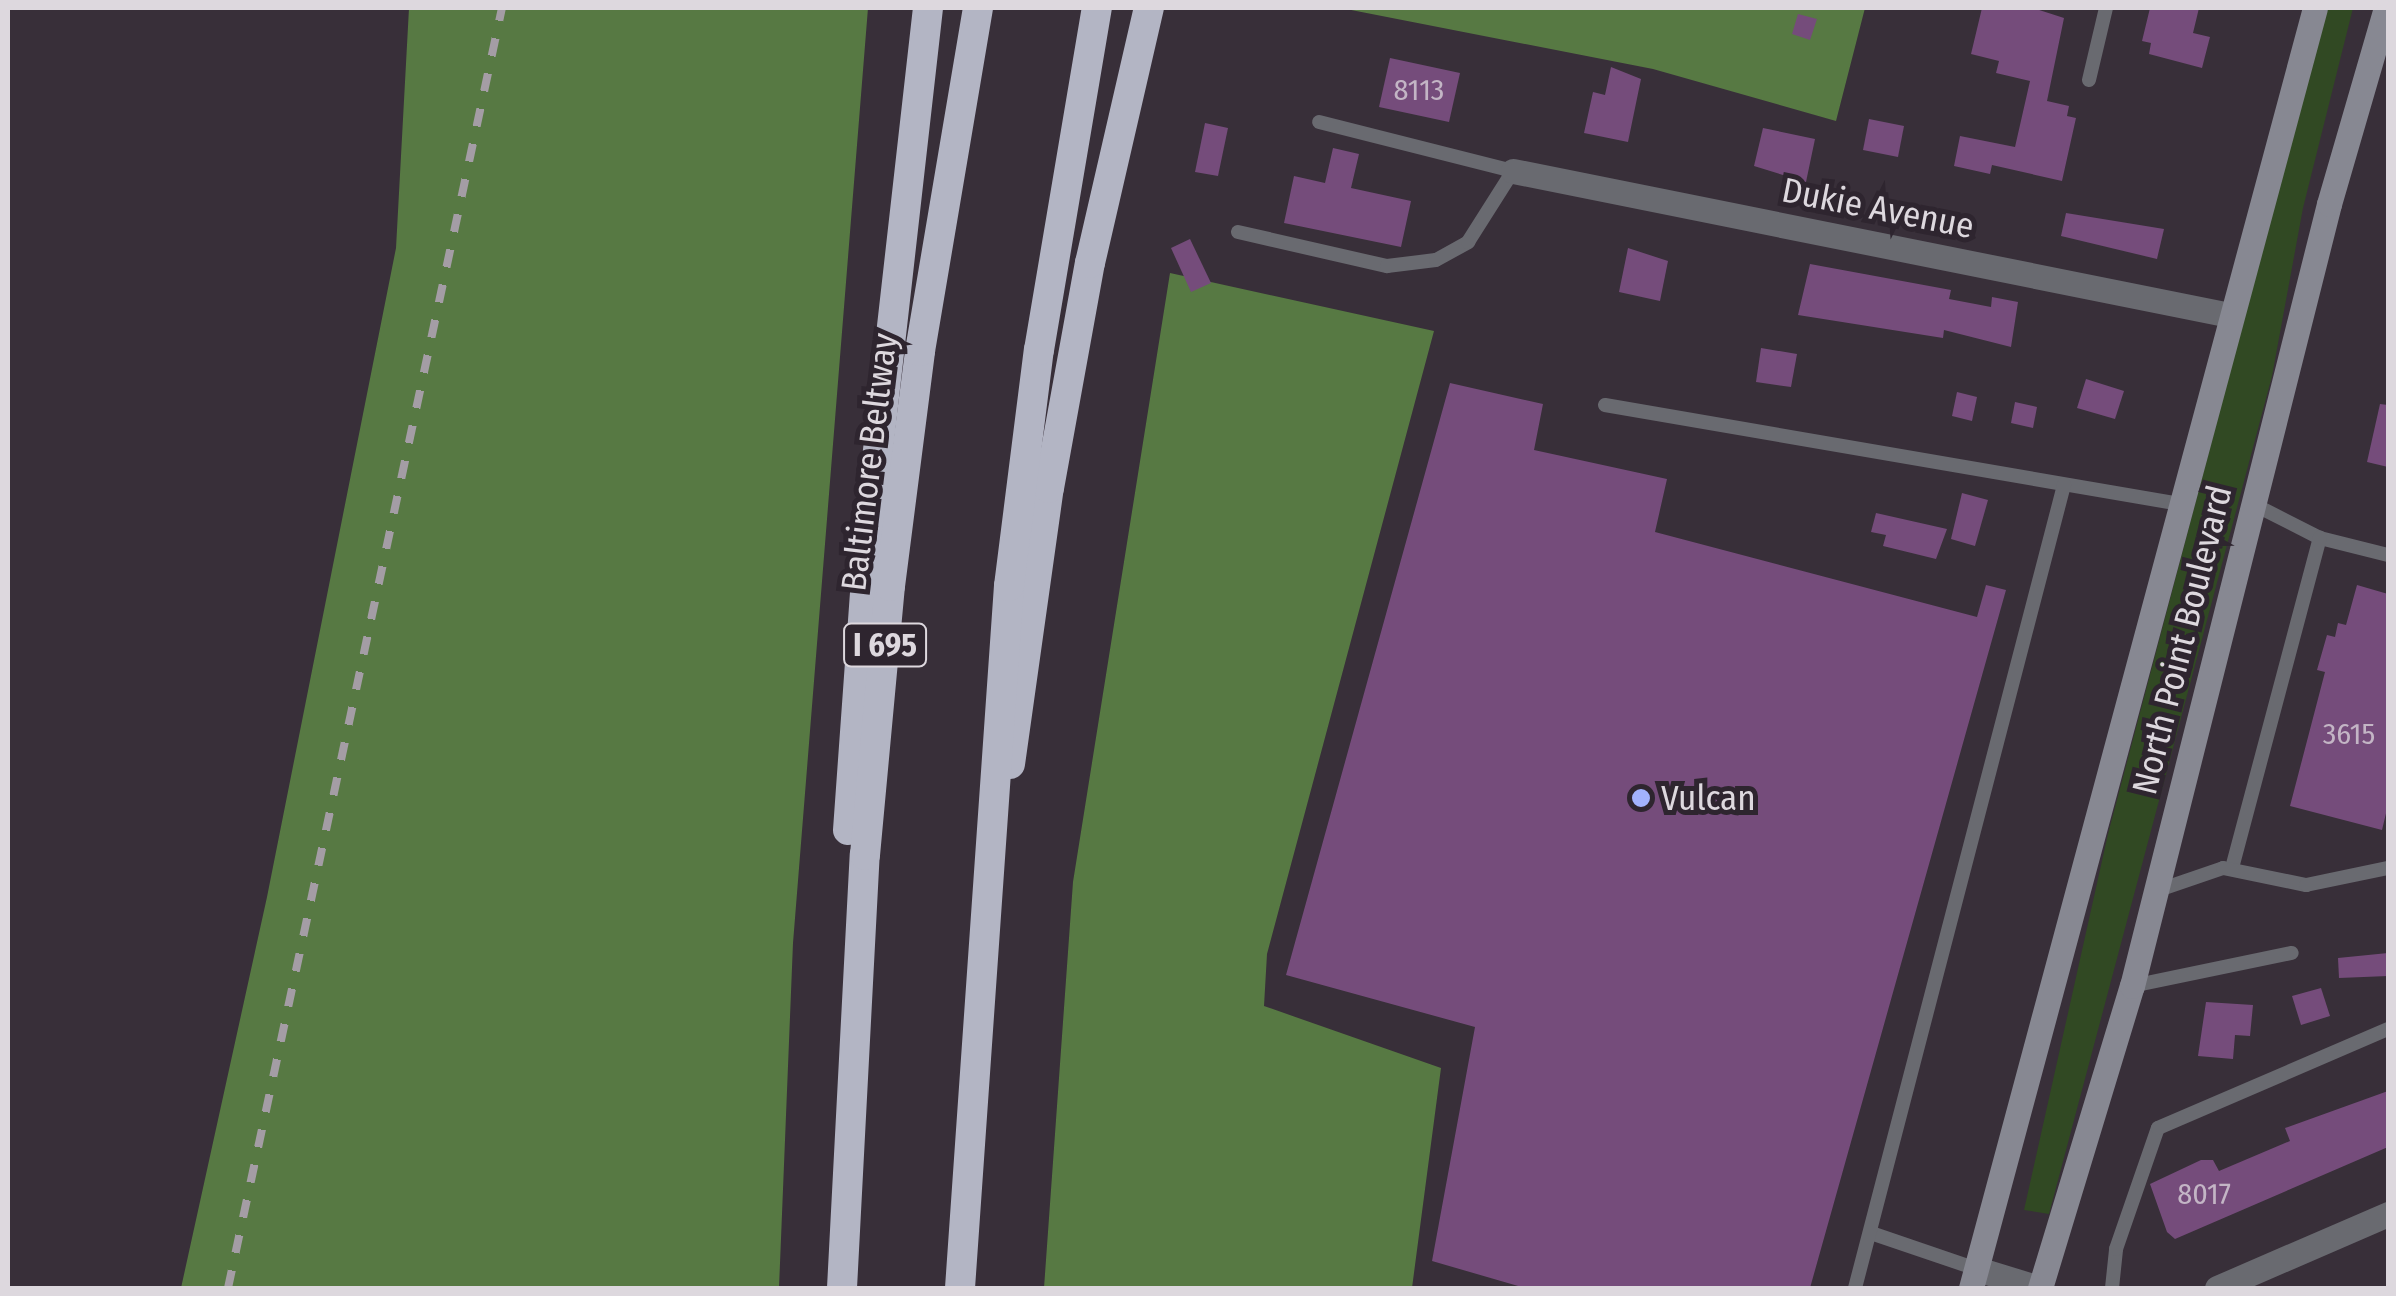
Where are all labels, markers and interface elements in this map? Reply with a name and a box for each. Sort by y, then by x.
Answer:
house number: 8113 [1394,72,1444,108]
street label: Dukie Avenue [1779,169,1977,247]
street label: Baltimore Beltway [832,331,906,593]
street label: North Point Boulevard [2123,481,2241,799]
road number: I 695 [842,618,928,672]
house number: 3615 [2323,716,2375,752]
place label: Vulcan [1661,777,1756,819]
marker: Vulcan [1630,787,1652,809]
house number: 8017 [2177,1176,2231,1212]

